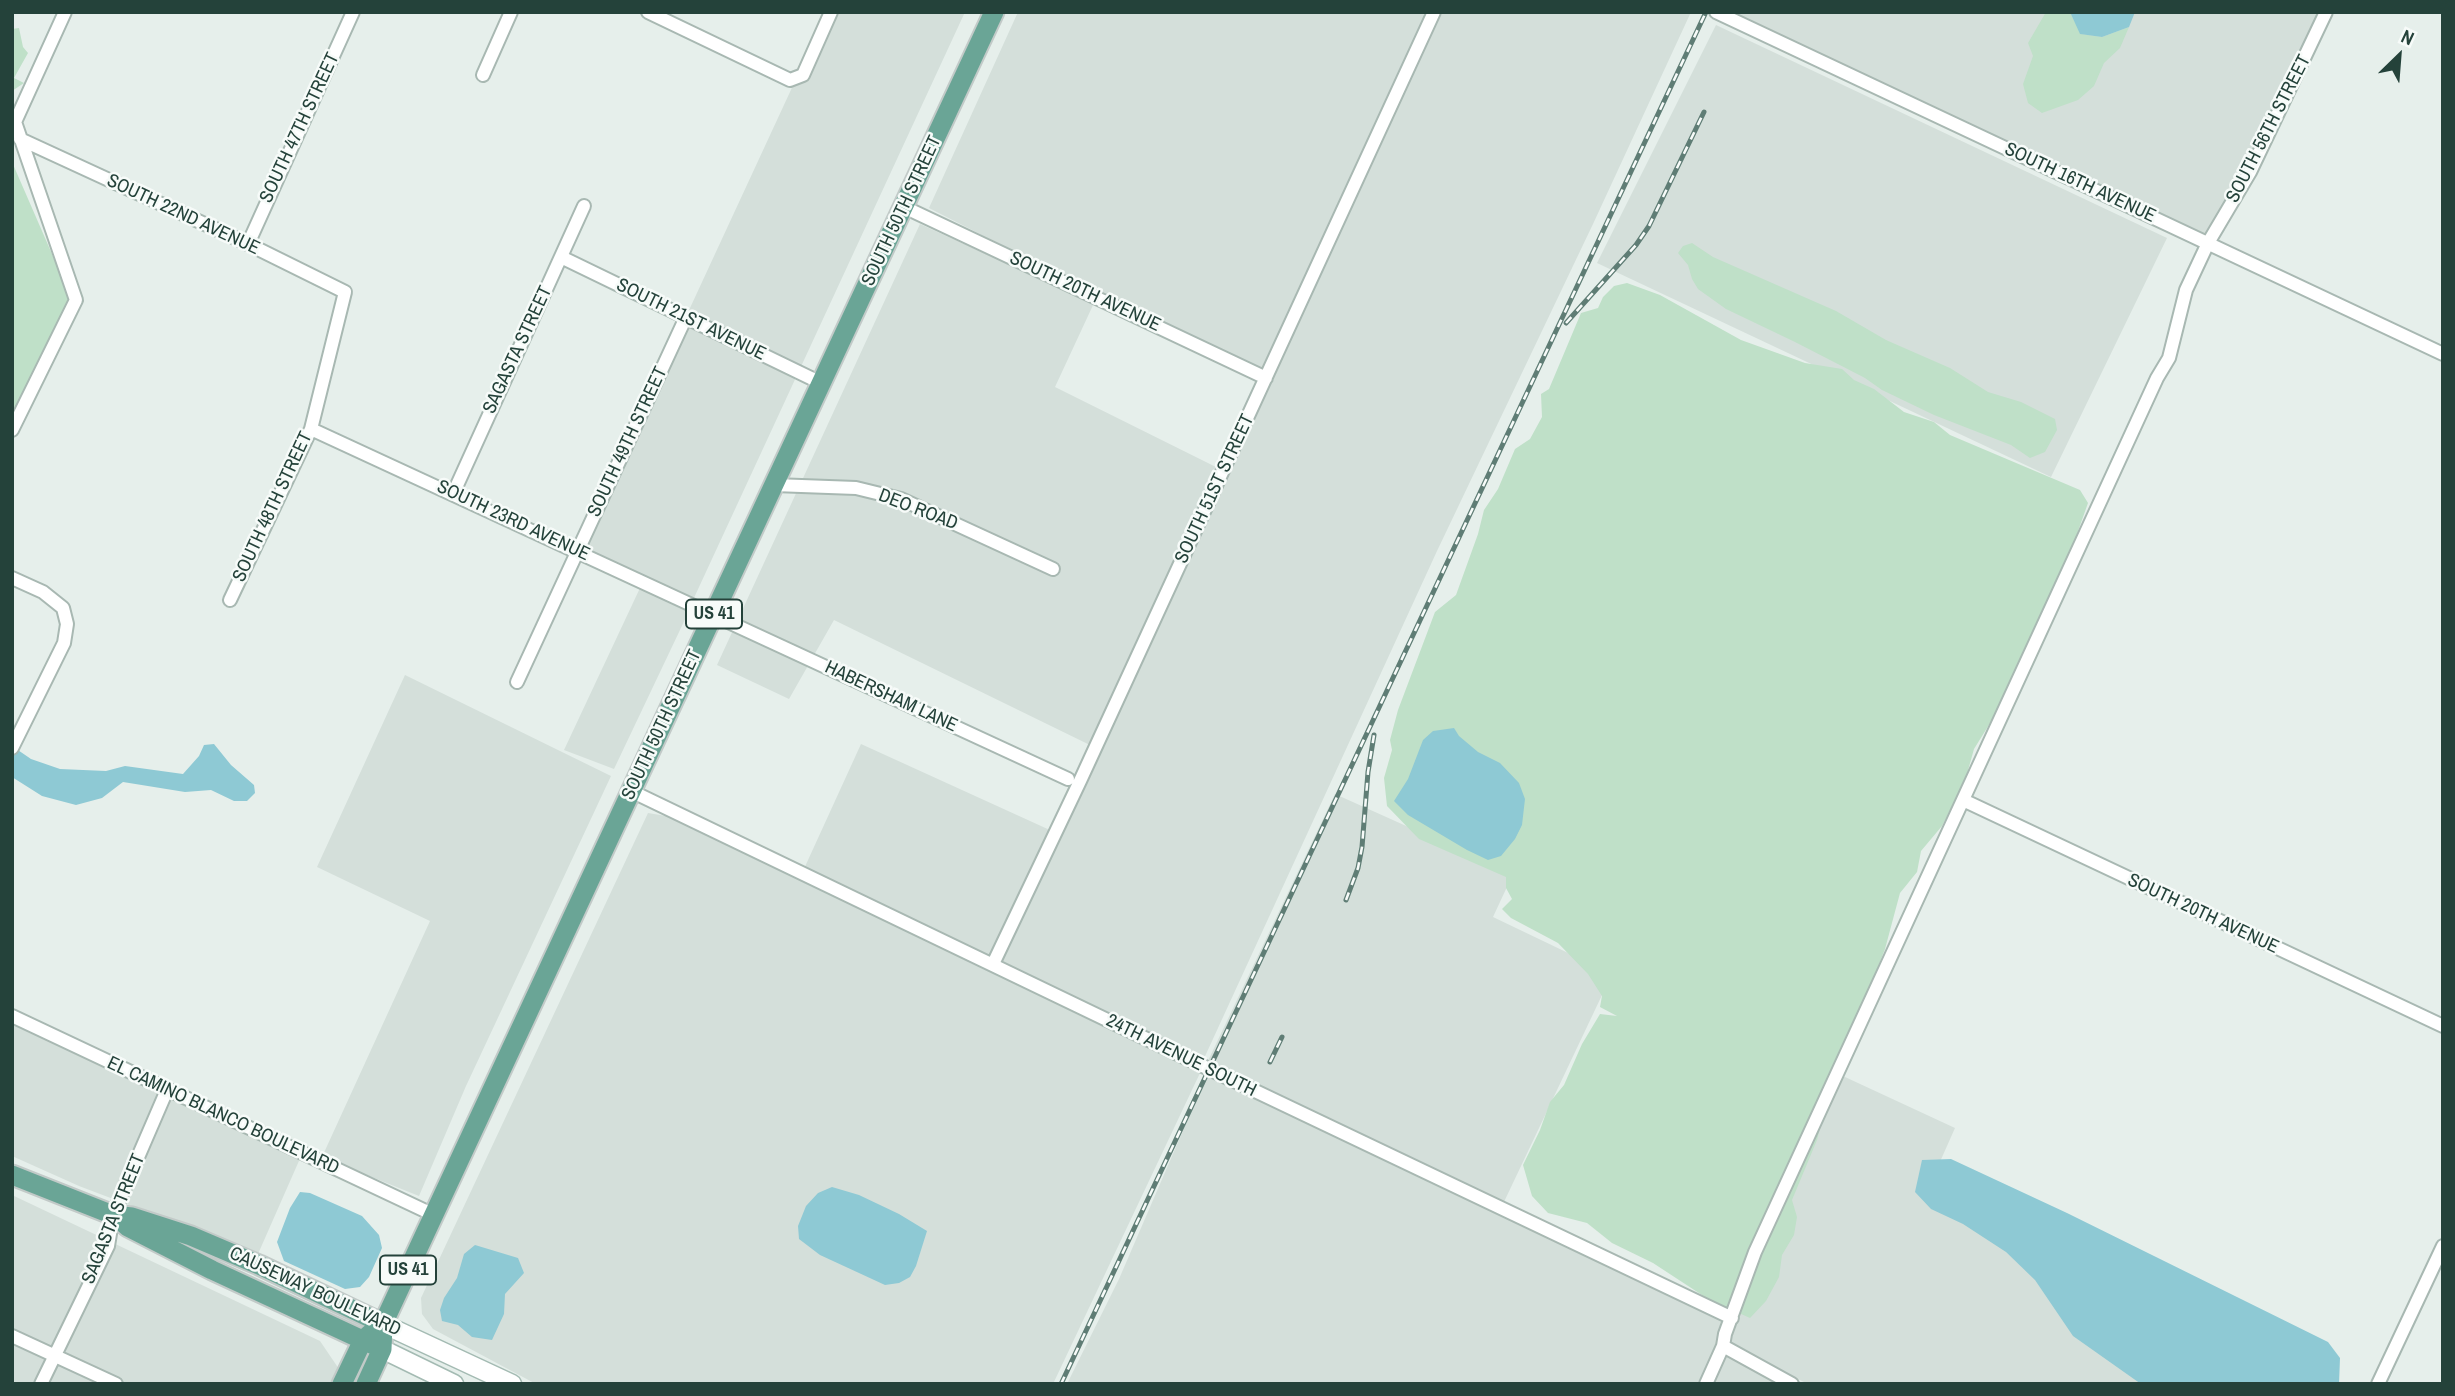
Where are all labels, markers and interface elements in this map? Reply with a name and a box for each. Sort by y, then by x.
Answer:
north arrow [2364,21,2434,91]
text: N [2397,23,2418,51]
street label: SOUTH 47TH STREET [255,49,345,207]
street label: SOUTH 56TH STREET [2222,51,2316,207]
street label: SOUTH 50TH STREET [857,132,947,290]
street label: SOUTH 16TH AVENUE [2001,138,2159,228]
street label: SOUTH 22ND AVENUE [103,170,263,260]
street label: SOUTH 20TH AVENUE [1006,247,1164,337]
street label: SOUTH 21ST AVENUE [613,274,769,366]
street label: SAGASTA STREET [478,283,558,417]
street label: SOUTH 49TH STREET [583,363,673,521]
street label: SOUTH 51ST STREET [1170,411,1260,567]
street label: SOUTH 48TH STREET [228,428,318,586]
street label: SOUTH 23RD AVENUE [433,476,593,566]
street label: DEO ROAD [875,484,961,536]
road number: US 41 [686,600,742,628]
street label: SOUTH 50TH STREET [617,646,707,804]
street label: HABERSHAM LANE [821,656,961,738]
street label: SOUTH 20TH AVENUE [2124,869,2282,959]
street label: 24TH AVENUE SOUTH [1102,1010,1260,1102]
street label: EL CAMINO BLANCO BOULEVARD [103,1052,343,1180]
street label: SAGASTA STREET [78,1151,150,1287]
street label: CAUSEWAY BOULEVARD [226,1242,404,1342]
road number: US 41 [380,1255,436,1284]

